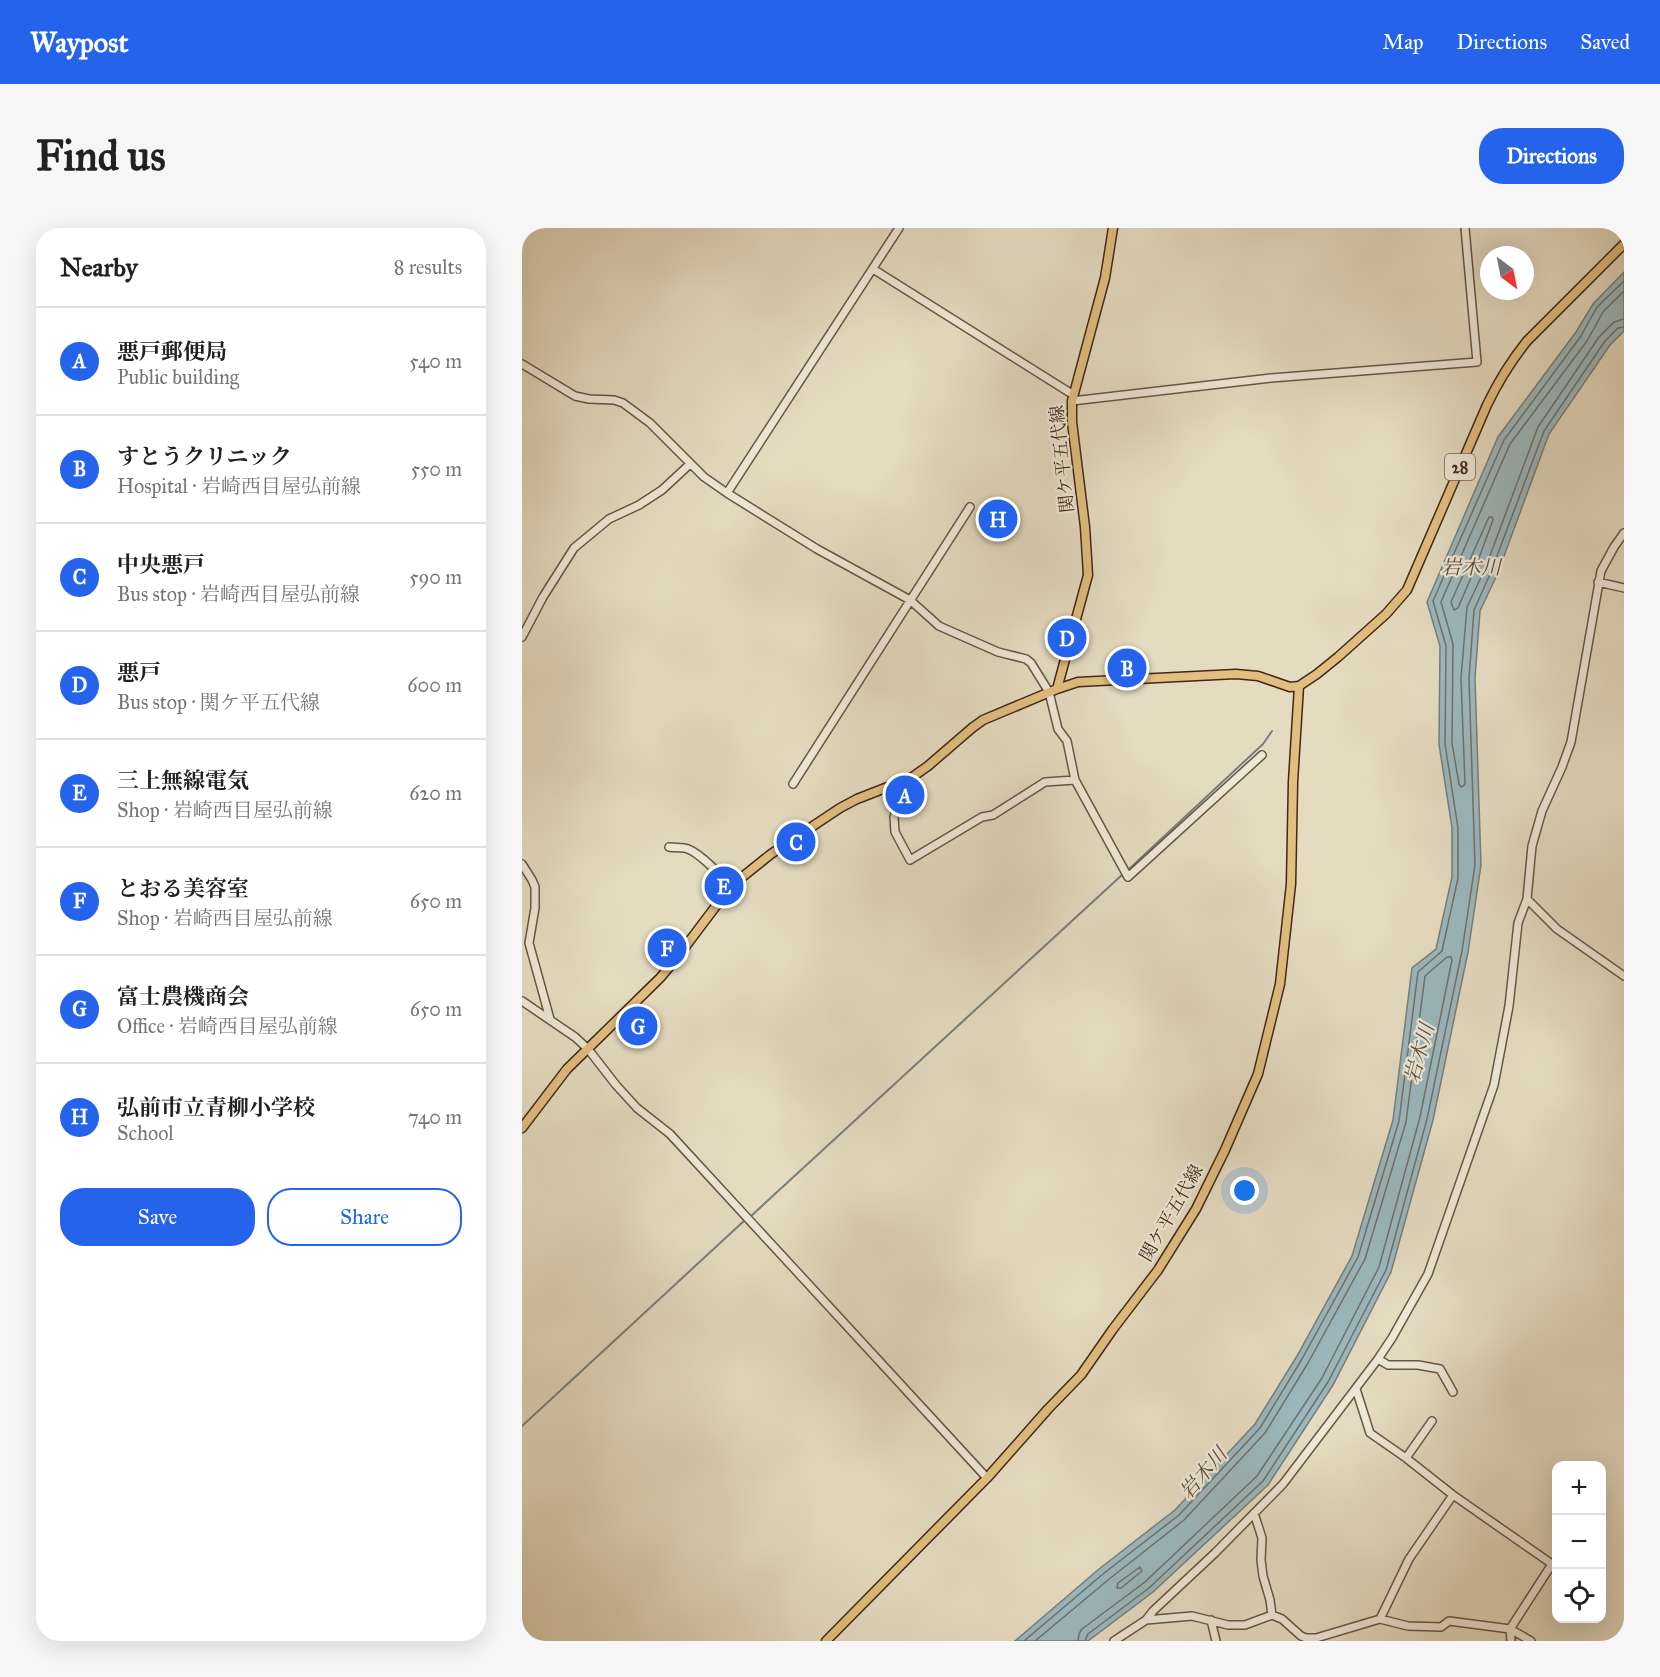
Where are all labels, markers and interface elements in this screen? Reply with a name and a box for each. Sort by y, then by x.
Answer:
text: Waypost [30,25,128,60]
text: Map [1383,29,1424,55]
text: Directions [1457,29,1547,55]
text: Saved [1580,29,1630,55]
button: Directions [1479,128,1624,184]
text: Find us [36,130,166,182]
north arrow [1480,246,1534,300]
text: Nearby [60,251,138,283]
text: 8 results [394,255,462,279]
text: 悪戸郵便局 [117,338,227,365]
text: A [73,349,86,373]
text: 540 m [409,349,462,373]
text: Public building [117,365,239,389]
street label: 関ケ平五代線 [1045,404,1079,514]
text: すとうクリニック [117,443,292,470]
road number: 28 [1445,454,1475,480]
text: B [73,457,86,481]
text: 550 m [411,457,462,481]
text: Hospital · 岩崎西目屋弘前線 [117,474,361,498]
pin: H [978,496,1018,542]
text: 中央悪戸 [117,551,205,578]
water label: 岩木川 [1441,555,1503,579]
text: C [73,565,86,589]
text: 590 m [409,565,462,589]
text: Bus stop · 岩崎西目屋弘前線 [117,582,360,606]
pin: D [1048,616,1086,660]
pin: B [1108,646,1146,690]
text: 悪戸 [117,659,161,686]
text: D [72,673,87,697]
text: 600 m [407,673,462,697]
text: Bus stop · 関ケ平五代線 [117,690,320,714]
text: 三上無線電気 [117,767,249,794]
pin: A [886,772,925,818]
text: E [72,781,87,805]
text: 620 m [409,781,462,805]
text: Shop · 岩崎西目屋弘前線 [117,798,333,822]
pin: C [776,820,816,864]
pin: E [704,864,744,908]
text: とおる美容室 [117,875,249,902]
text: F [73,889,86,913]
text: 650 m [410,889,462,913]
text: Shop · 岩崎西目屋弘前線 [117,906,333,930]
pin: F [648,926,686,970]
text: 富士農機商会 [117,983,249,1010]
text: G [72,997,87,1021]
text: 650 m [410,997,462,1021]
pin: G [618,1004,658,1048]
text: Office · 岩崎西目屋弘前線 [117,1014,338,1038]
water label: 岩木川 [1399,1019,1439,1085]
text: 弘前市立青柳小学校 [117,1094,315,1121]
text: H [71,1105,88,1129]
text: 740 m [408,1105,462,1129]
text: School [117,1121,174,1145]
street label: 関ケ平五代線 [1134,1161,1208,1265]
your location [1230,1176,1259,1205]
button: Save [60,1188,255,1246]
button: Share [267,1188,462,1246]
water label: 岩木川 [1174,1441,1233,1504]
map controls [1552,1461,1606,1623]
button: + [1552,1461,1606,1515]
button: − [1552,1515,1606,1569]
button: locate [1552,1569,1606,1623]

